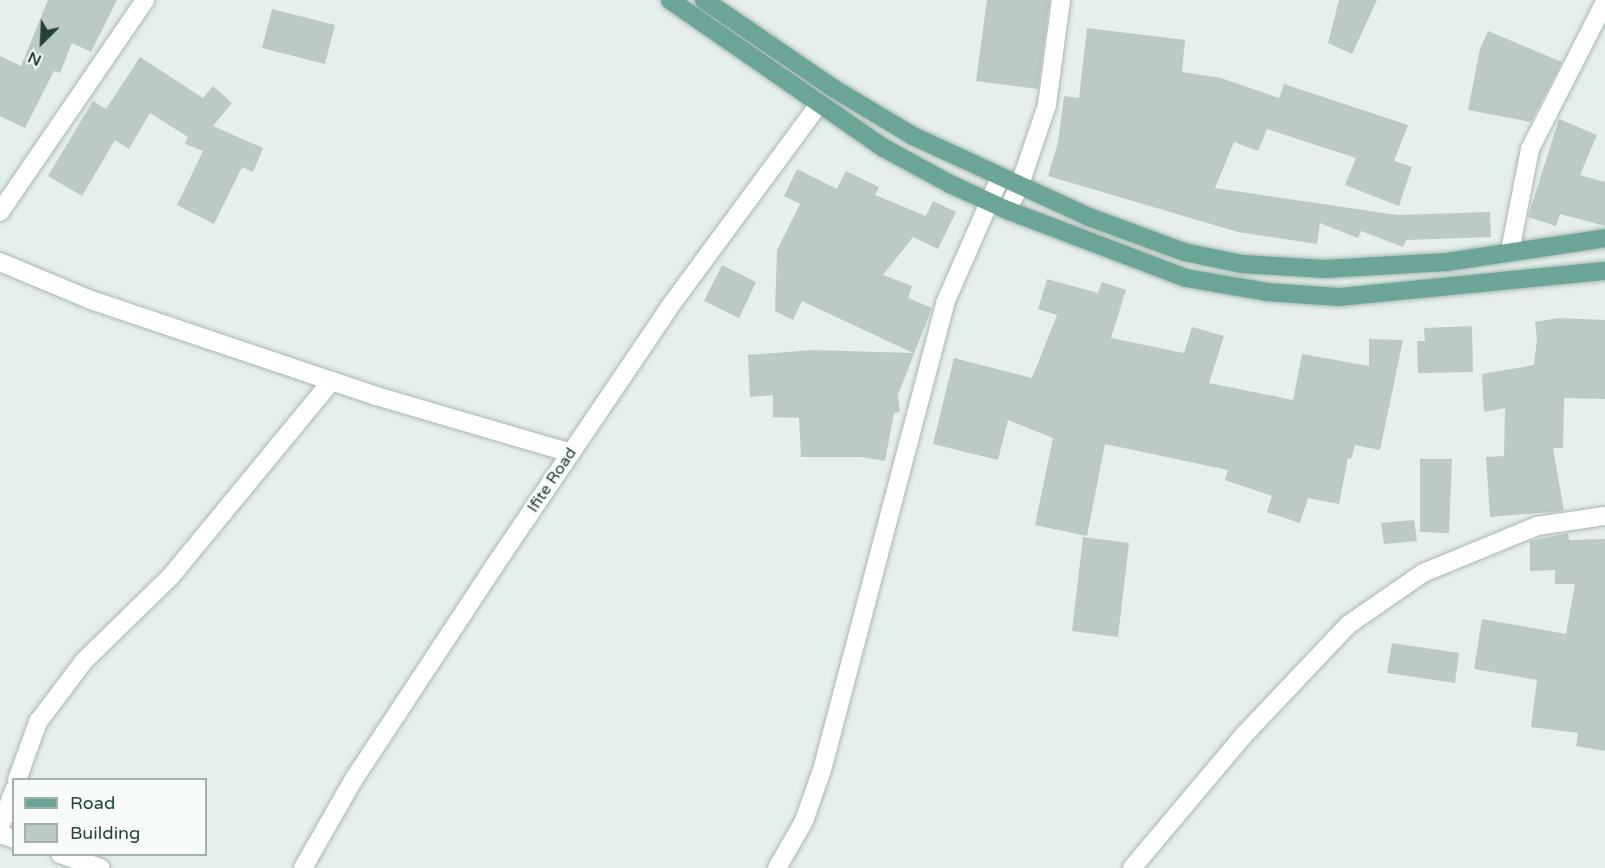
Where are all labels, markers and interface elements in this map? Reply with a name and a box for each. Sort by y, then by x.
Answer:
north arrow [12,12,72,72]
text: N [25,47,45,70]
street label: Ifite Road [523,444,581,516]
legend [12,778,207,856]
text: Road [70,792,115,814]
text: Building [70,822,140,844]

